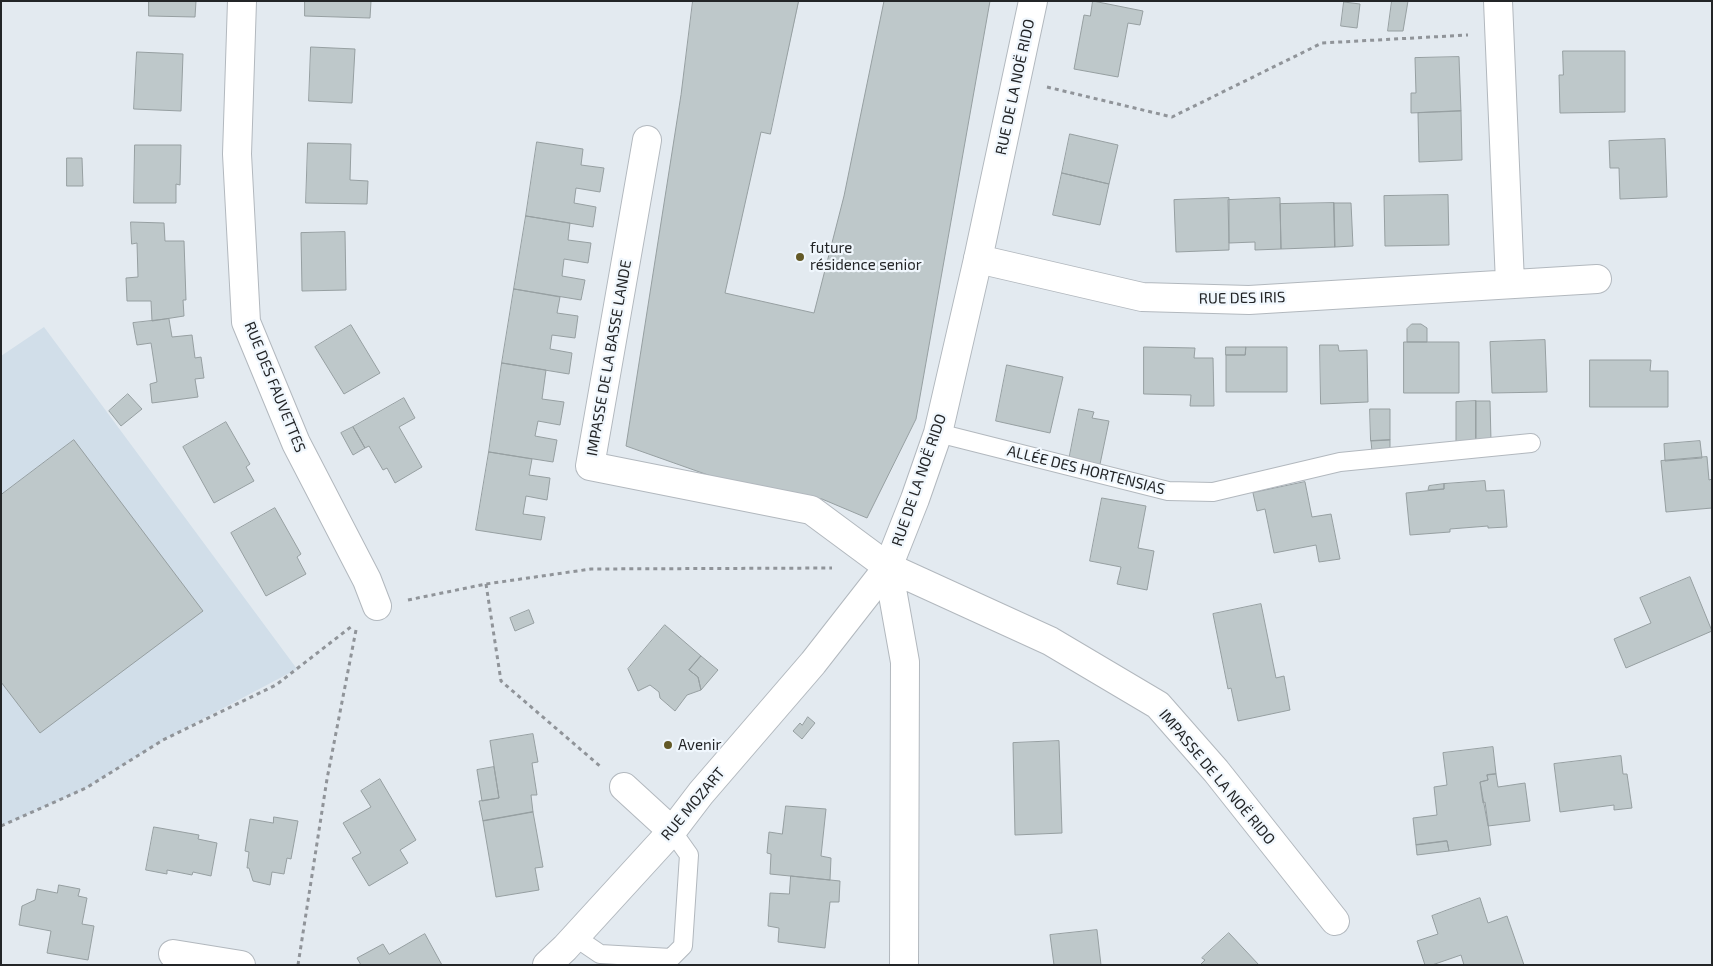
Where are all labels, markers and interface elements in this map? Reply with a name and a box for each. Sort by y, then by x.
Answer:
street label: RUE DE LA NOË RIDO [992,17,1038,157]
place label: future résidence senior [810,239,922,274]
marker: future résidence senior [794,251,806,263]
street label: IMPASSE DE LA BASSE LANDE [583,259,635,457]
street label: RUE DES IRIS [1199,288,1285,308]
street label: RUE DES FAUVETTES [241,319,309,455]
street label: RUE DE LA NOË RIDO [888,412,950,548]
street label: ALLÉE DES HORTENSIAS [1005,442,1167,498]
street label: IMPASSE DE LA NOË RIDO [1155,706,1279,848]
place label: Avenir [678,736,721,754]
marker: Avenir [662,739,674,751]
street label: RUE MOZART [657,764,729,844]

